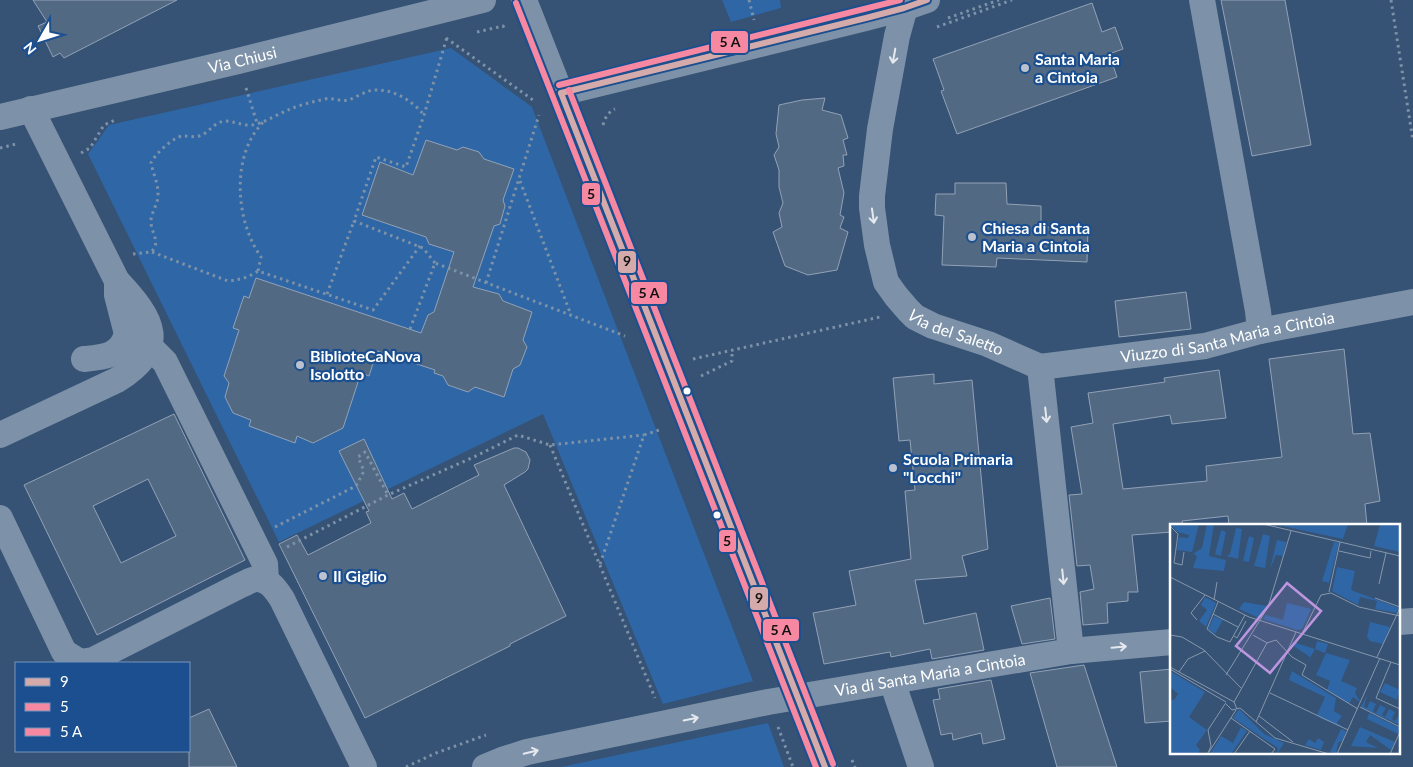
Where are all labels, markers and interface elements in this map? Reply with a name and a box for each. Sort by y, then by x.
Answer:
north arrow [15,15,65,65]
line badge: 5 A [710,30,749,54]
text: 5 A [720,33,741,50]
text: N [20,39,40,58]
street label: Via Chiusi [206,42,278,77]
one-way arrow [888,47,898,63]
place label: Santa Maria a Cintoia [1035,49,1120,86]
marker: Santa Maria a Cintoia [1019,62,1031,74]
line badge: 5 [581,182,601,206]
text: 5 [587,185,595,202]
one-way arrow [868,208,878,224]
place label: Chiesa di Santa Maria a Cintoia [982,218,1090,255]
marker: Chiesa di Santa Maria a Cintoia [966,231,978,243]
line badge: 9 [617,250,637,274]
text: 9 [623,252,631,269]
line badge: 5 A [630,281,668,305]
text: 5 A [639,284,660,301]
street label: Via del Saletto [904,305,1007,359]
street label: Viuzzo di Santa Maria a Cintoia [1119,307,1336,366]
place label: BiblioteCaNova Isolotto [310,346,421,383]
marker: BiblioteCaNova Isolotto [294,359,306,371]
unlabelled marker [682,386,692,396]
one-way arrow [1041,407,1050,423]
place label: Scuola Primaria "Locchi" [903,449,1013,486]
marker: Scuola Primaria "Locchi" [887,462,899,474]
unlabelled marker [712,510,722,520]
inset map [1170,524,1400,754]
line badge: 5 [718,529,737,553]
text: 5 [723,532,731,549]
place label: Il Giglio [333,566,387,585]
one-way arrow [1058,569,1068,585]
marker: Il Giglio [317,570,329,582]
line badge: 9 [749,586,769,611]
text: 9 [755,589,763,606]
line badge: 5 A [762,618,800,642]
text: 5 A [771,621,792,638]
one-way arrow [1111,642,1127,651]
street label: Via di Santa Maria a Cintoia [833,649,1027,700]
legend [15,662,190,752]
text: 9 [60,672,69,690]
text: 5 [60,697,69,715]
one-way arrow [682,714,698,723]
text: 5 A [60,722,83,740]
one-way arrow [523,747,539,756]

